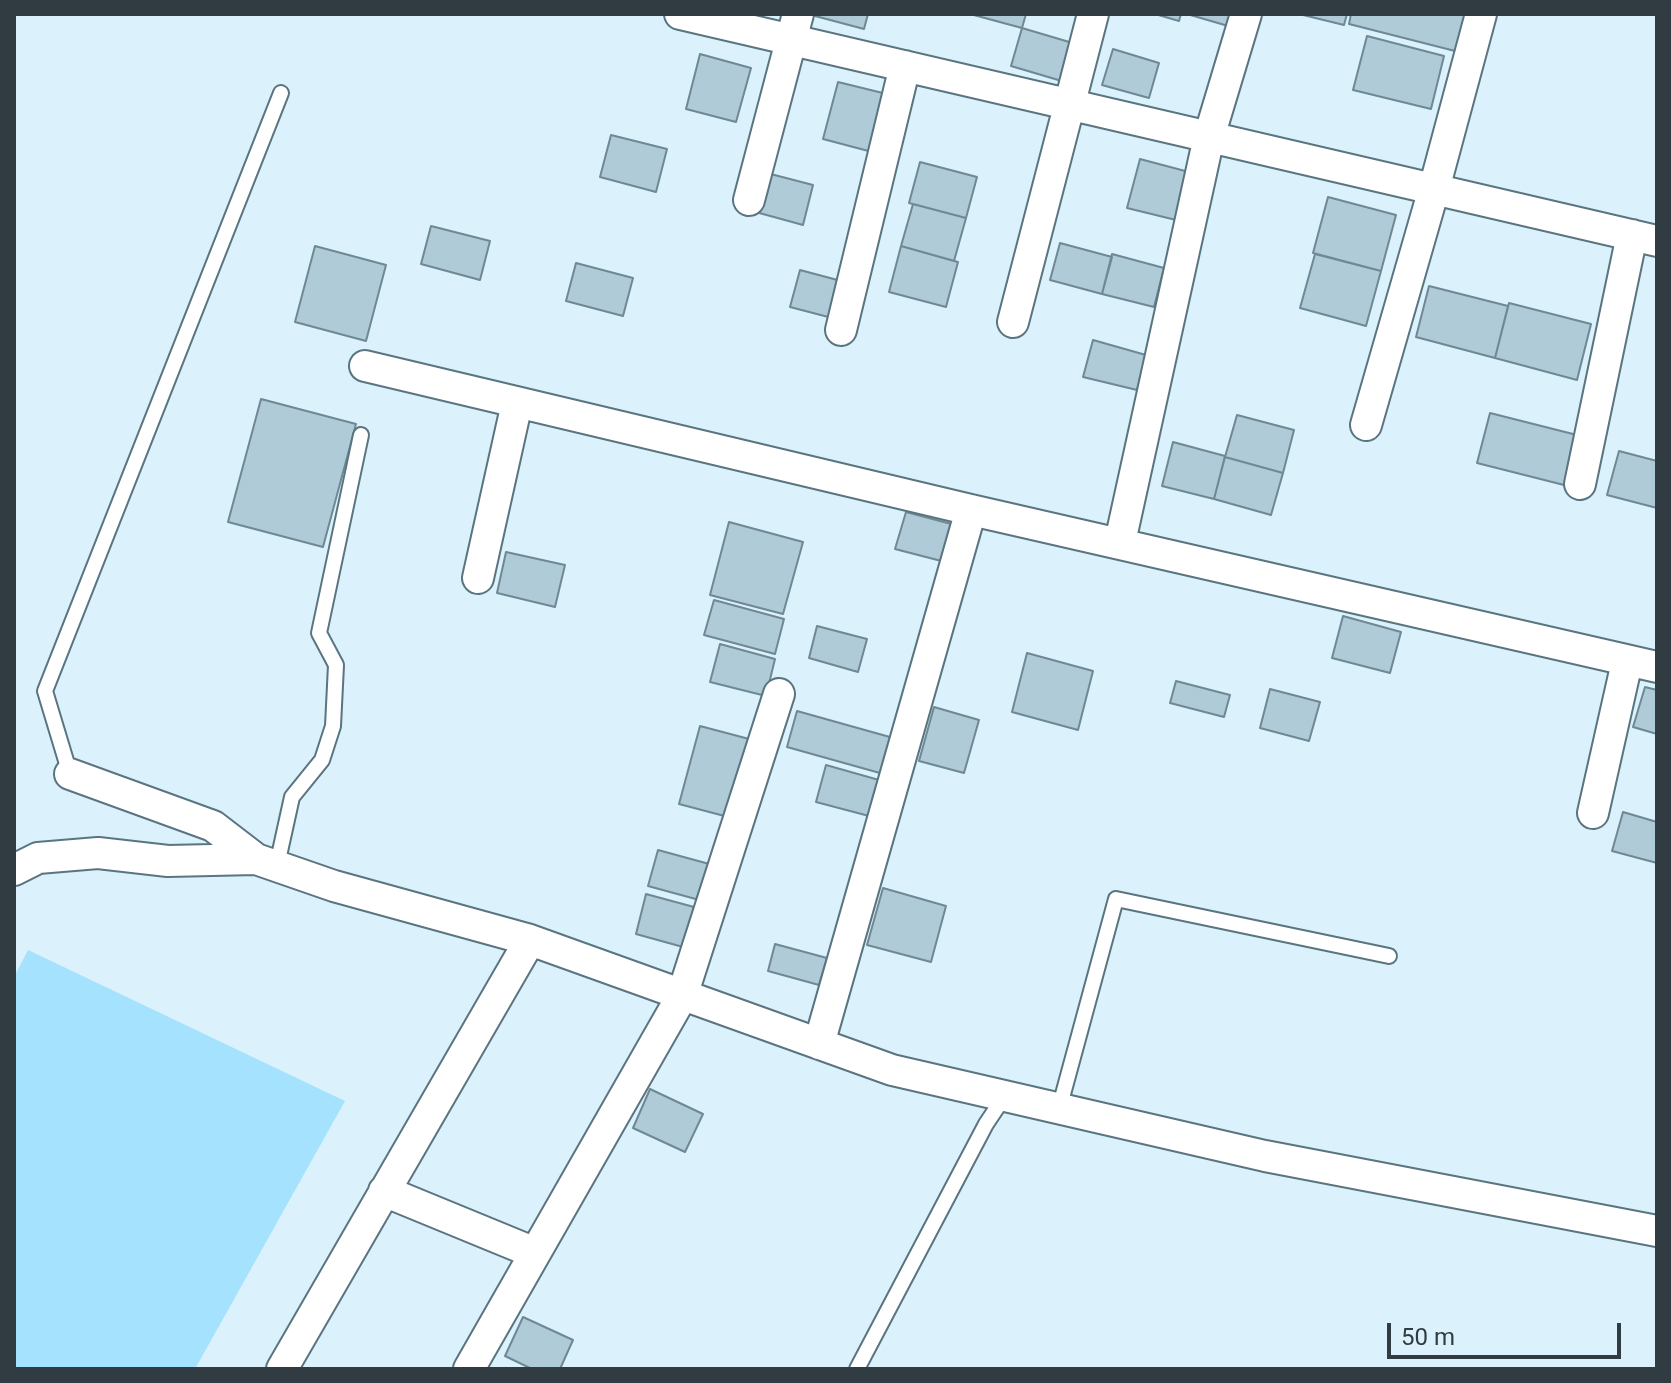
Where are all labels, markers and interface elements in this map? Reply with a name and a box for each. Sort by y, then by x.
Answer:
scale bar [1391,1307,1625,1357]
text: 50 m [1401,1323,1455,1351]

